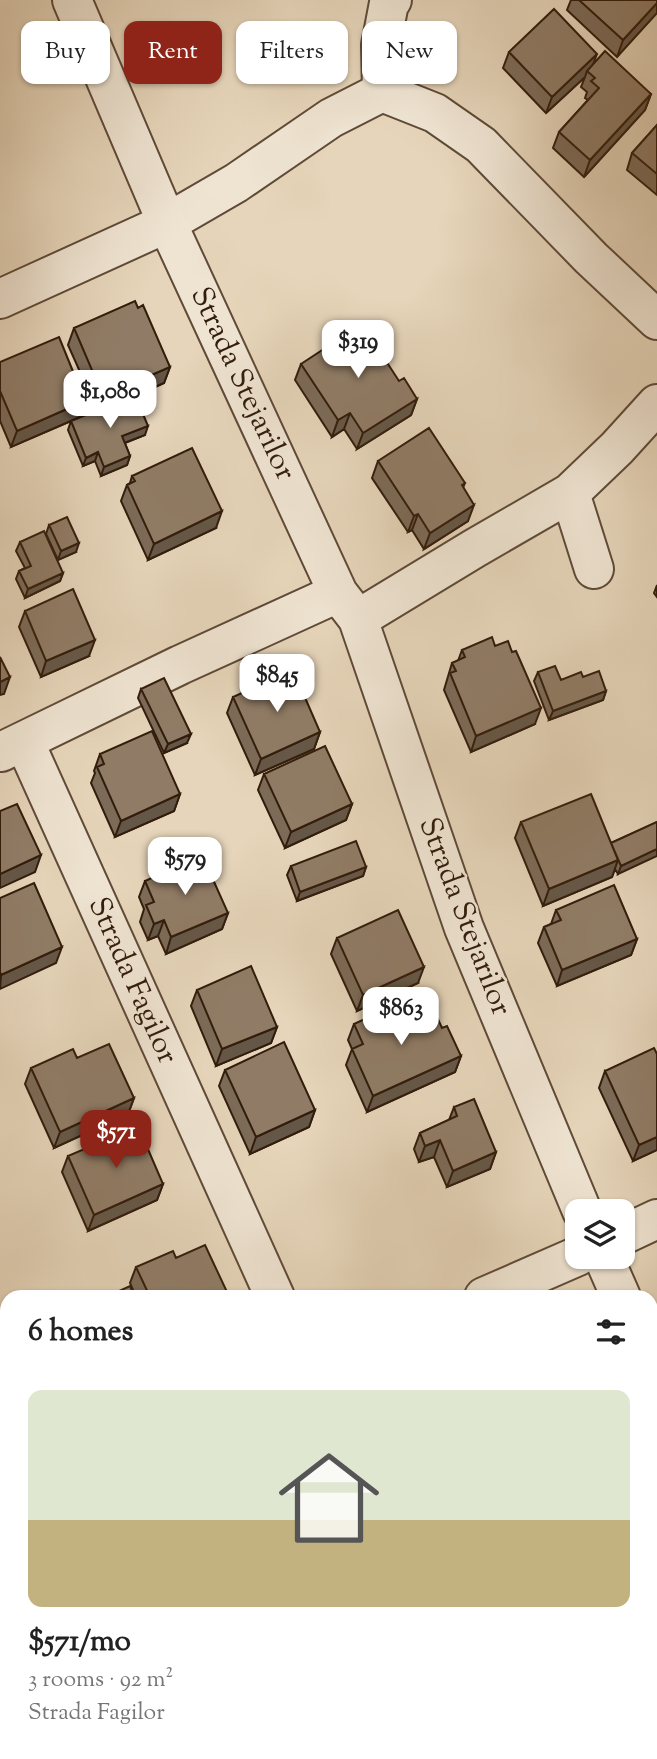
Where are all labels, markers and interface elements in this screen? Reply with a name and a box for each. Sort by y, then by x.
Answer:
chip: Buy [21,21,110,84]
chip: Rent [124,21,222,84]
chip: Filters [236,21,348,84]
chip: New [362,21,457,84]
street label: Strada Stejarilor [178,280,306,488]
pin: $319 [317,320,399,380]
text: $319 [338,326,378,359]
pin: $1,080 [53,370,167,430]
text: $1,080 [80,376,141,409]
pin: $845 [236,654,318,714]
text: $845 [256,660,299,693]
street label: Strada Stejarilor [406,812,522,1022]
pin: $579 [144,838,226,897]
text: $579 [164,843,206,876]
street label: Strada Fagilor [76,891,188,1071]
pin: $863 [360,988,442,1047]
text: $863 [379,993,423,1026]
pin: $571 [75,1110,157,1170]
text: $571 [96,1116,136,1149]
map controls [565,1199,635,1269]
button: layers [565,1199,635,1269]
text: 6 homes [28,1311,133,1354]
icon: filters [592,1313,630,1351]
icon: home [266,1435,392,1561]
text: $571/mo [28,1621,131,1664]
text: 3 rooms · 92 m² [28,1664,173,1697]
text: Strada Fagilor [28,1697,165,1730]

